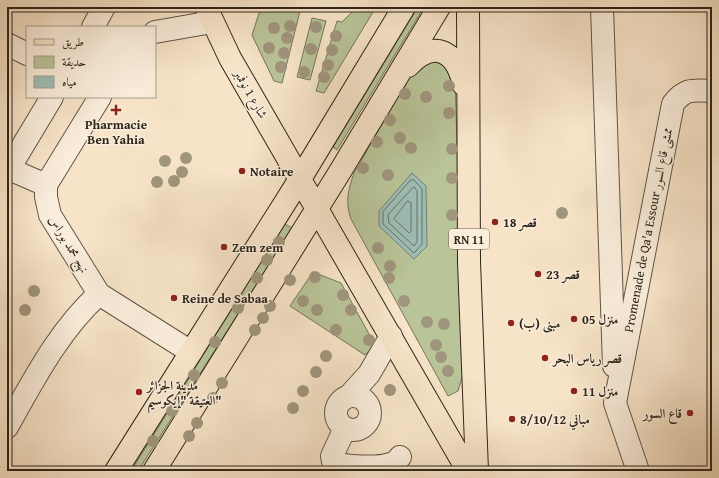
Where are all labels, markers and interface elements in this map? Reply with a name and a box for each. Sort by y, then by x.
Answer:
legend [26,26,156,98]
text: طريق [62,33,84,50]
text: حديقة [62,53,86,70]
street label: شارع 1 نوفمبر [227,64,273,123]
text: مياه [62,73,77,90]
marker: Pharmacie Ben Yahia [111,105,121,115]
place label: Pharmacie Ben Yahia [85,115,147,149]
street label: Promenade de Qa'a Essour ممشى قاع السور [619,126,679,334]
place label: Notaire [250,162,293,181]
marker: Notaire [237,166,247,176]
street label: نهج محمد بوراس [43,211,94,278]
place label: قصر 18 [503,213,537,232]
marker: قصر 18 [490,217,500,227]
road number: RN 11 [449,229,489,249]
place label: Zem zem [232,238,284,257]
marker: Zem zem [219,242,229,252]
place label: قصر 23 [546,265,580,284]
marker: قصر 23 [533,269,543,279]
place label: Reine de Sabaa [182,289,268,308]
marker: Reine de Sabaa [169,293,179,303]
place label: منزل 05 [582,310,618,329]
place label: مبنى (ب) [519,314,560,333]
marker: منزل 05 [569,314,579,324]
marker: مبنى (ب) [506,318,516,328]
place label: قصر رياس البحر [551,349,622,368]
marker: قصر رياس البحر [540,353,550,363]
place label: مدينة الجزائر العتيقة "إيكوسيم" [145,376,222,414]
place label: منزل 11 [582,382,618,401]
marker: منزل 11 [569,386,579,396]
marker: مدينة الجزائر العتيقة "إيكوسيم" [134,387,144,397]
place label: قاع السور [641,404,682,424]
marker: قاع السور [685,408,695,418]
place label: مباني 8/10/12 [520,410,590,431]
marker: مباني 8/10/12 [507,414,517,424]

